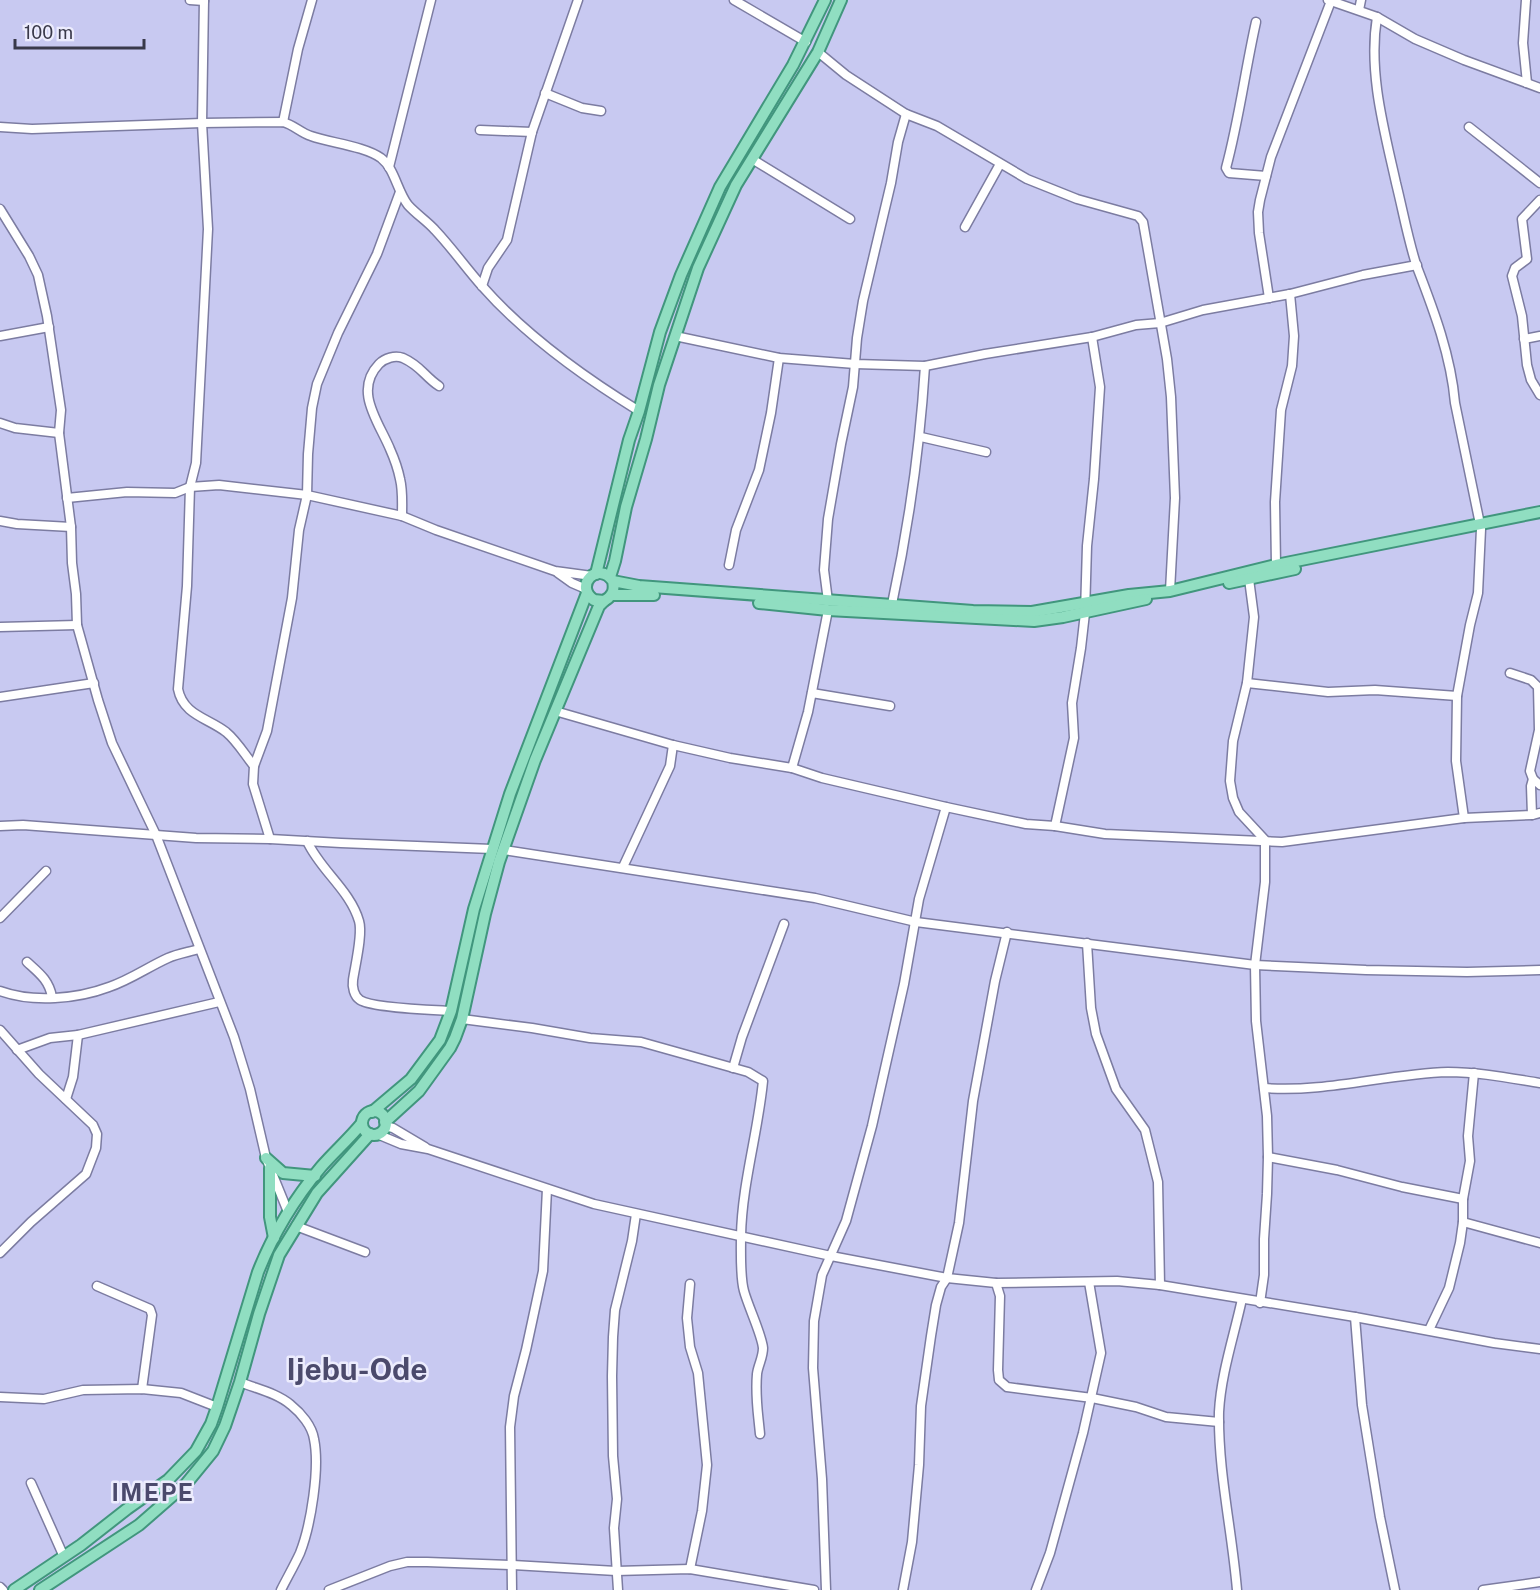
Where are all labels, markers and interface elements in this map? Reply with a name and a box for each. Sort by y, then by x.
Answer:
scale bar [15,12,144,50]
text: 100 m [24,22,73,43]
district label: Ijebu-Ode [287,1351,427,1387]
district label: IMEPE [111,1478,195,1506]

